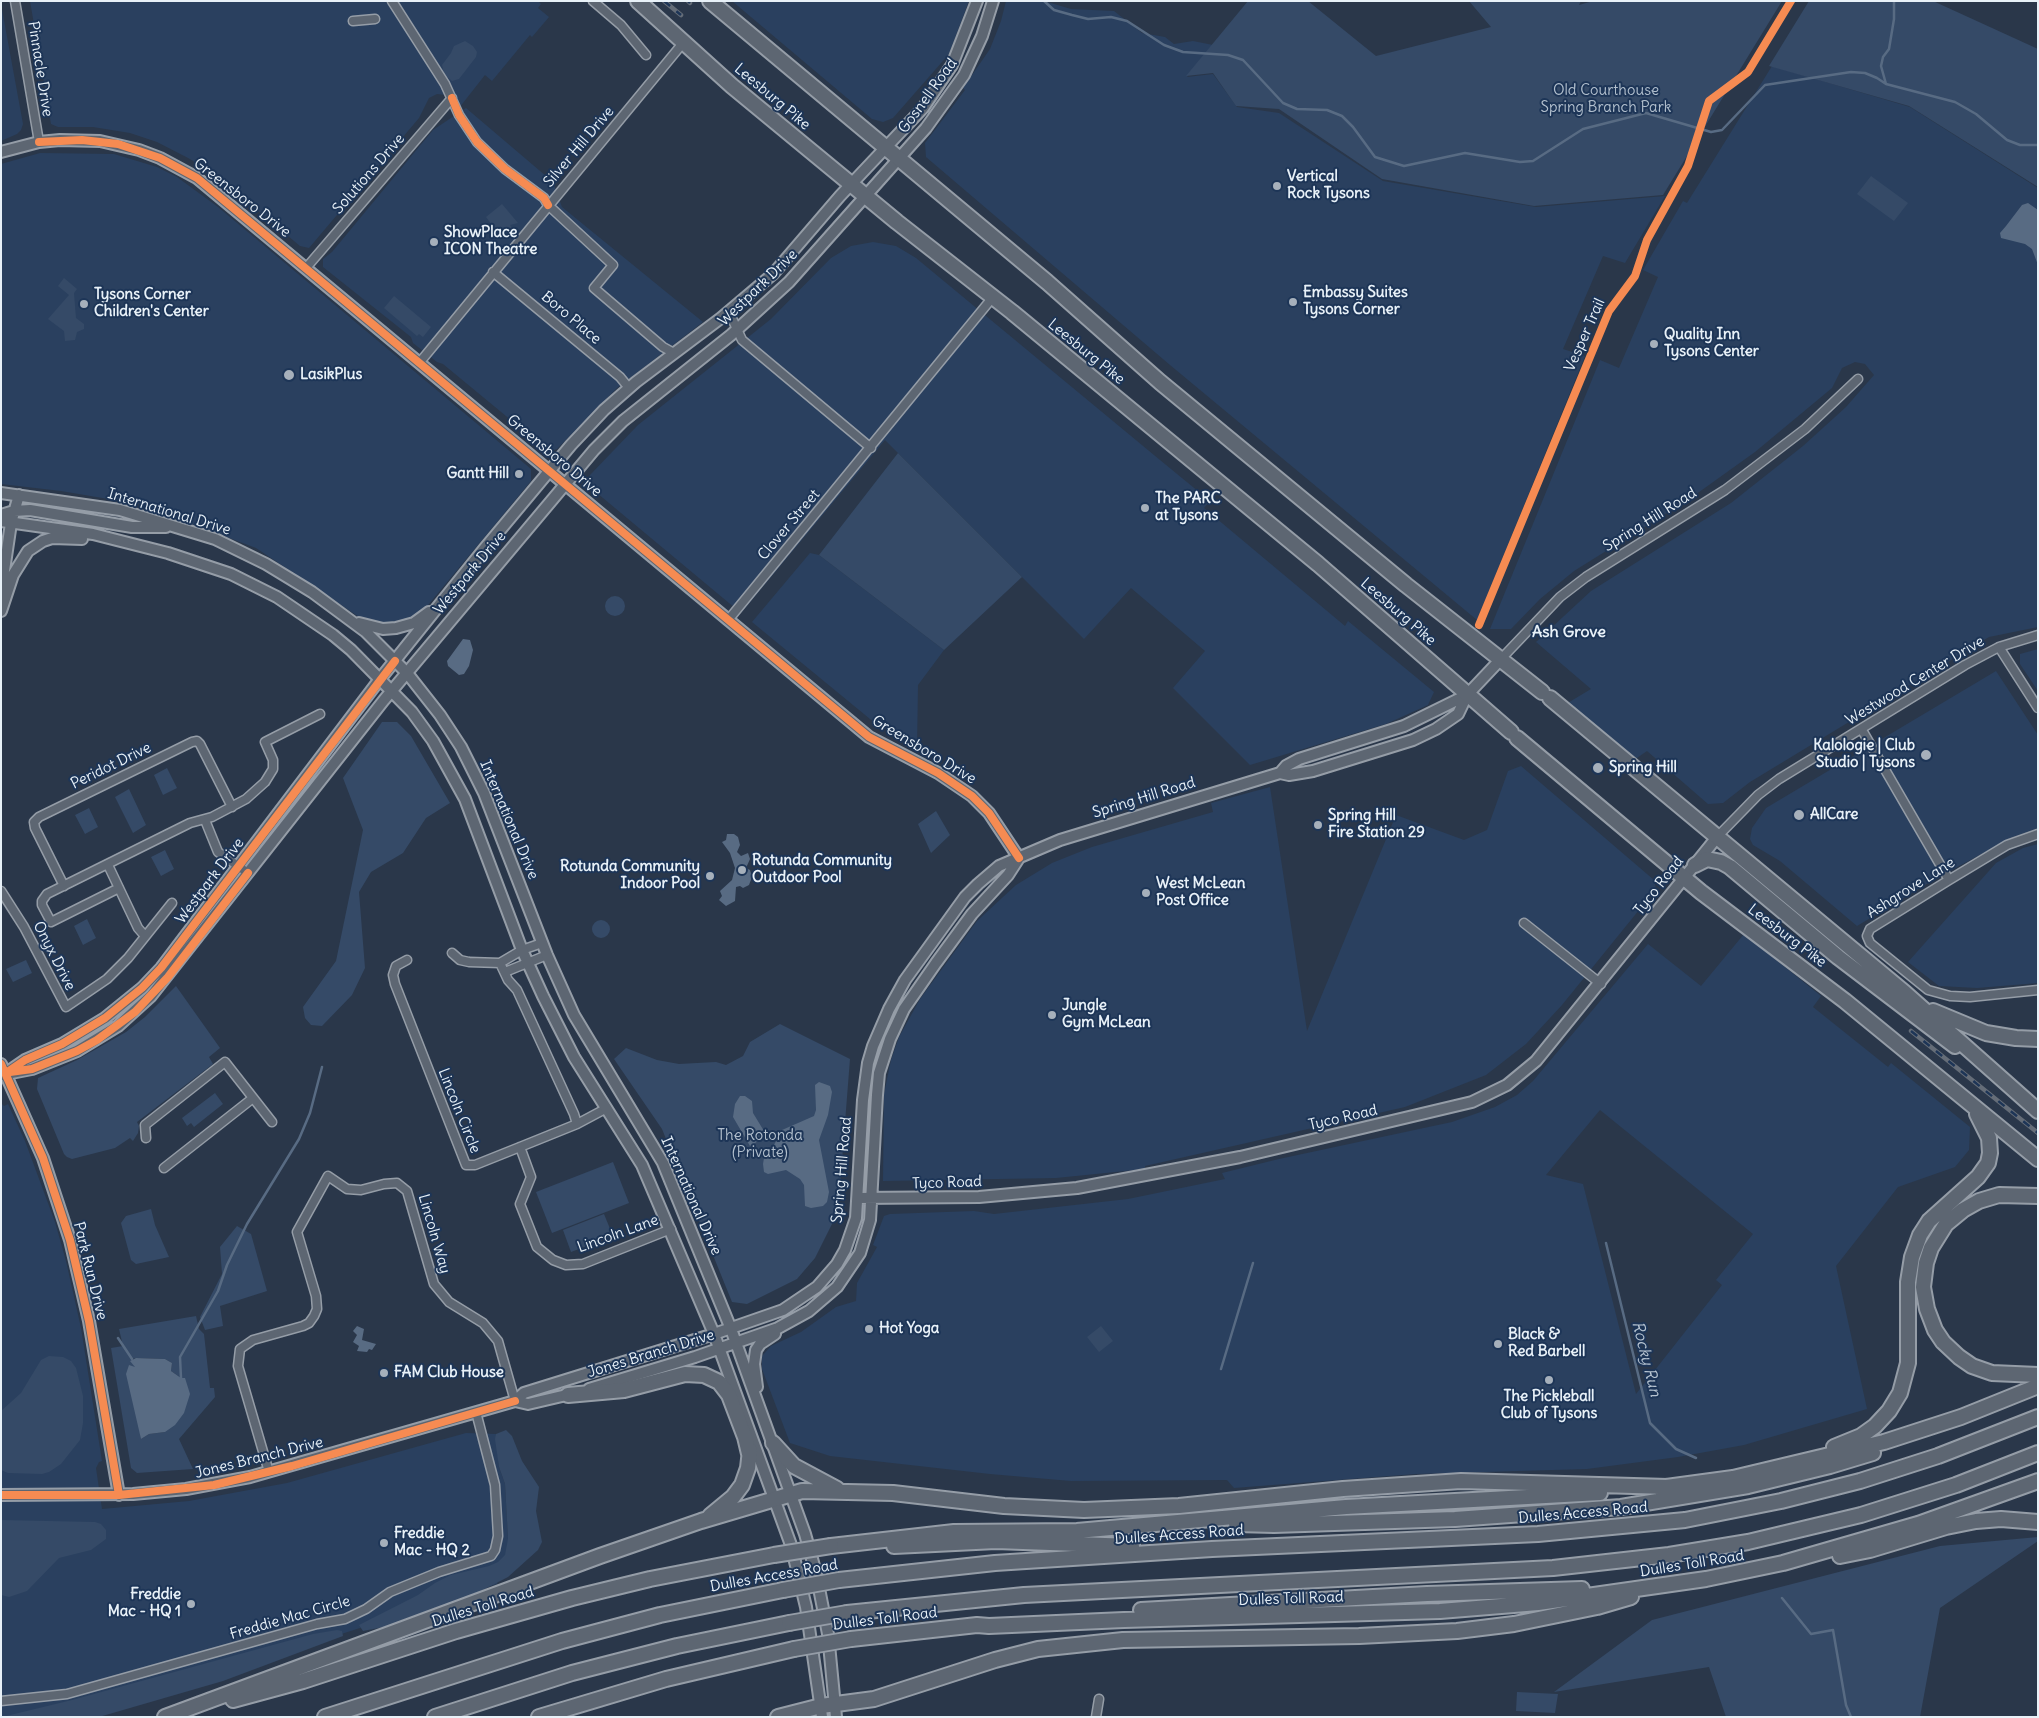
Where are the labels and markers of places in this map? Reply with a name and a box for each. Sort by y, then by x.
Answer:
place label: Vertical Rock Tysons [1287,168,1370,203]
marker: Vertical Rock Tysons [1271,180,1283,192]
place label: ShowPlace ICON Theatre [444,224,537,259]
marker: ShowPlace ICON Theatre [428,236,440,248]
place label: Embassy Suites Tysons Corner [1303,284,1408,319]
place label: Tysons Corner Children's Center [94,286,209,321]
marker: Embassy Suites Tysons Corner [1287,296,1299,308]
marker: Tysons Corner Children's Center [78,298,90,310]
place label: Quality Inn Tysons Center [1664,326,1759,361]
marker: Quality Inn Tysons Center [1648,338,1660,350]
place label: LasikPlus [300,366,362,384]
marker: LasikPlus [282,368,296,382]
place label: Gantt Hill [447,465,509,483]
marker: Gantt Hill [513,468,525,480]
place label: The PARC at Tysons [1155,490,1221,525]
marker: The PARC at Tysons [1139,502,1151,514]
place label: Kalologie | Club Studio | Tysons [1813,737,1915,772]
marker: Kalologie | Club Studio | Tysons [1919,748,1933,762]
place label: Spring Hill [1609,759,1677,777]
marker: Spring Hill [1591,761,1605,775]
place label: AllCare [1810,806,1858,824]
place label: Spring Hill Fire Station 29 [1328,807,1425,842]
marker: AllCare [1792,808,1806,822]
marker: Spring Hill Fire Station 29 [1312,819,1324,831]
place label: Rotunda Community Outdoor Pool [752,852,892,887]
place label: Rotunda Community Indoor Pool [560,858,700,893]
marker: Rotunda Community Outdoor Pool [736,864,748,876]
marker: Rotunda Community Indoor Pool [704,870,716,882]
place label: West McLean Post Office [1156,875,1245,910]
marker: West McLean Post Office [1140,887,1152,899]
place label: Jungle Gym McLean [1062,997,1151,1032]
marker: Jungle Gym McLean [1046,1009,1058,1021]
place label: Hot Yoga [879,1320,939,1338]
marker: Hot Yoga [863,1323,875,1335]
place label: Black & Red Barbell [1508,1326,1585,1361]
marker: Black & Red Barbell [1492,1338,1504,1350]
place label: FAM Club House [394,1364,504,1382]
marker: FAM Club House [378,1367,390,1379]
marker: The Pickleball Club of Tysons [1543,1374,1555,1386]
place label: The Pickleball Club of Tysons [1501,1388,1597,1423]
place label: Freddie Mac - HQ 2 [394,1525,470,1560]
marker: Freddie Mac - HQ 2 [378,1537,390,1549]
place label: Freddie Mac - HQ 1 [108,1586,181,1621]
marker: Freddie Mac - HQ 1 [185,1598,197,1610]

